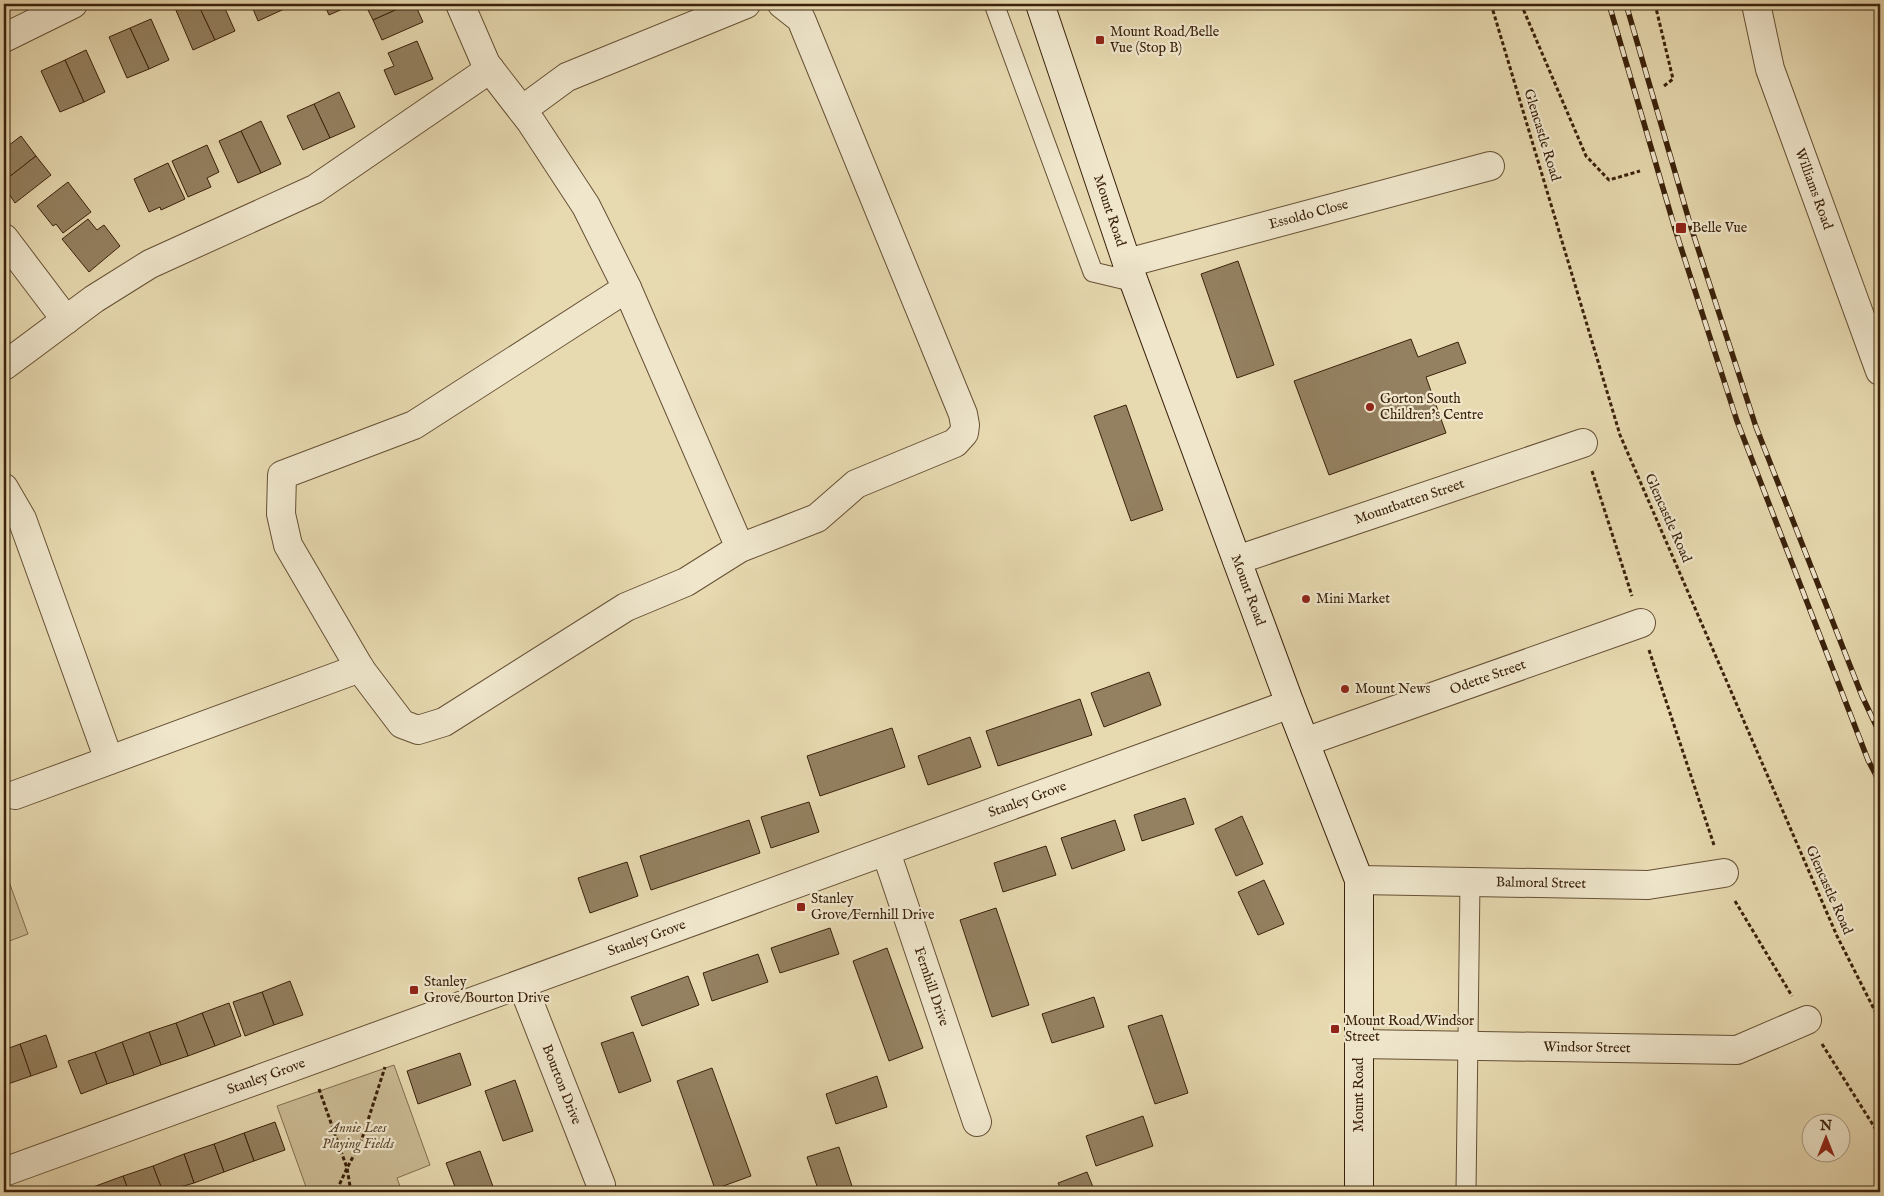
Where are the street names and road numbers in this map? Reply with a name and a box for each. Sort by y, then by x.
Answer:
street label: Glencastle Road [1519,87,1565,184]
street label: Williams Road [1791,146,1837,232]
street label: Mount Road [1089,172,1130,249]
street label: Essoldo Close [1267,195,1351,234]
street label: Glencastle Road [1640,471,1696,566]
street label: Mountbatten Street [1352,475,1467,529]
street label: Mount Road [1227,552,1270,629]
street label: Odette Street [1447,655,1529,699]
street label: Stanley Grove [986,777,1069,822]
street label: Glencastle Road [1801,843,1857,938]
street label: Balmoral Street [1496,873,1587,893]
street label: Stanley Grove [605,915,689,961]
street label: Fernhill Drive [910,945,953,1029]
street label: Windsor Street [1543,1038,1631,1057]
street label: Bourton Drive [538,1042,586,1128]
street label: Stanley Grove [225,1054,308,1099]
street label: Mount Road [1350,1057,1368,1132]

